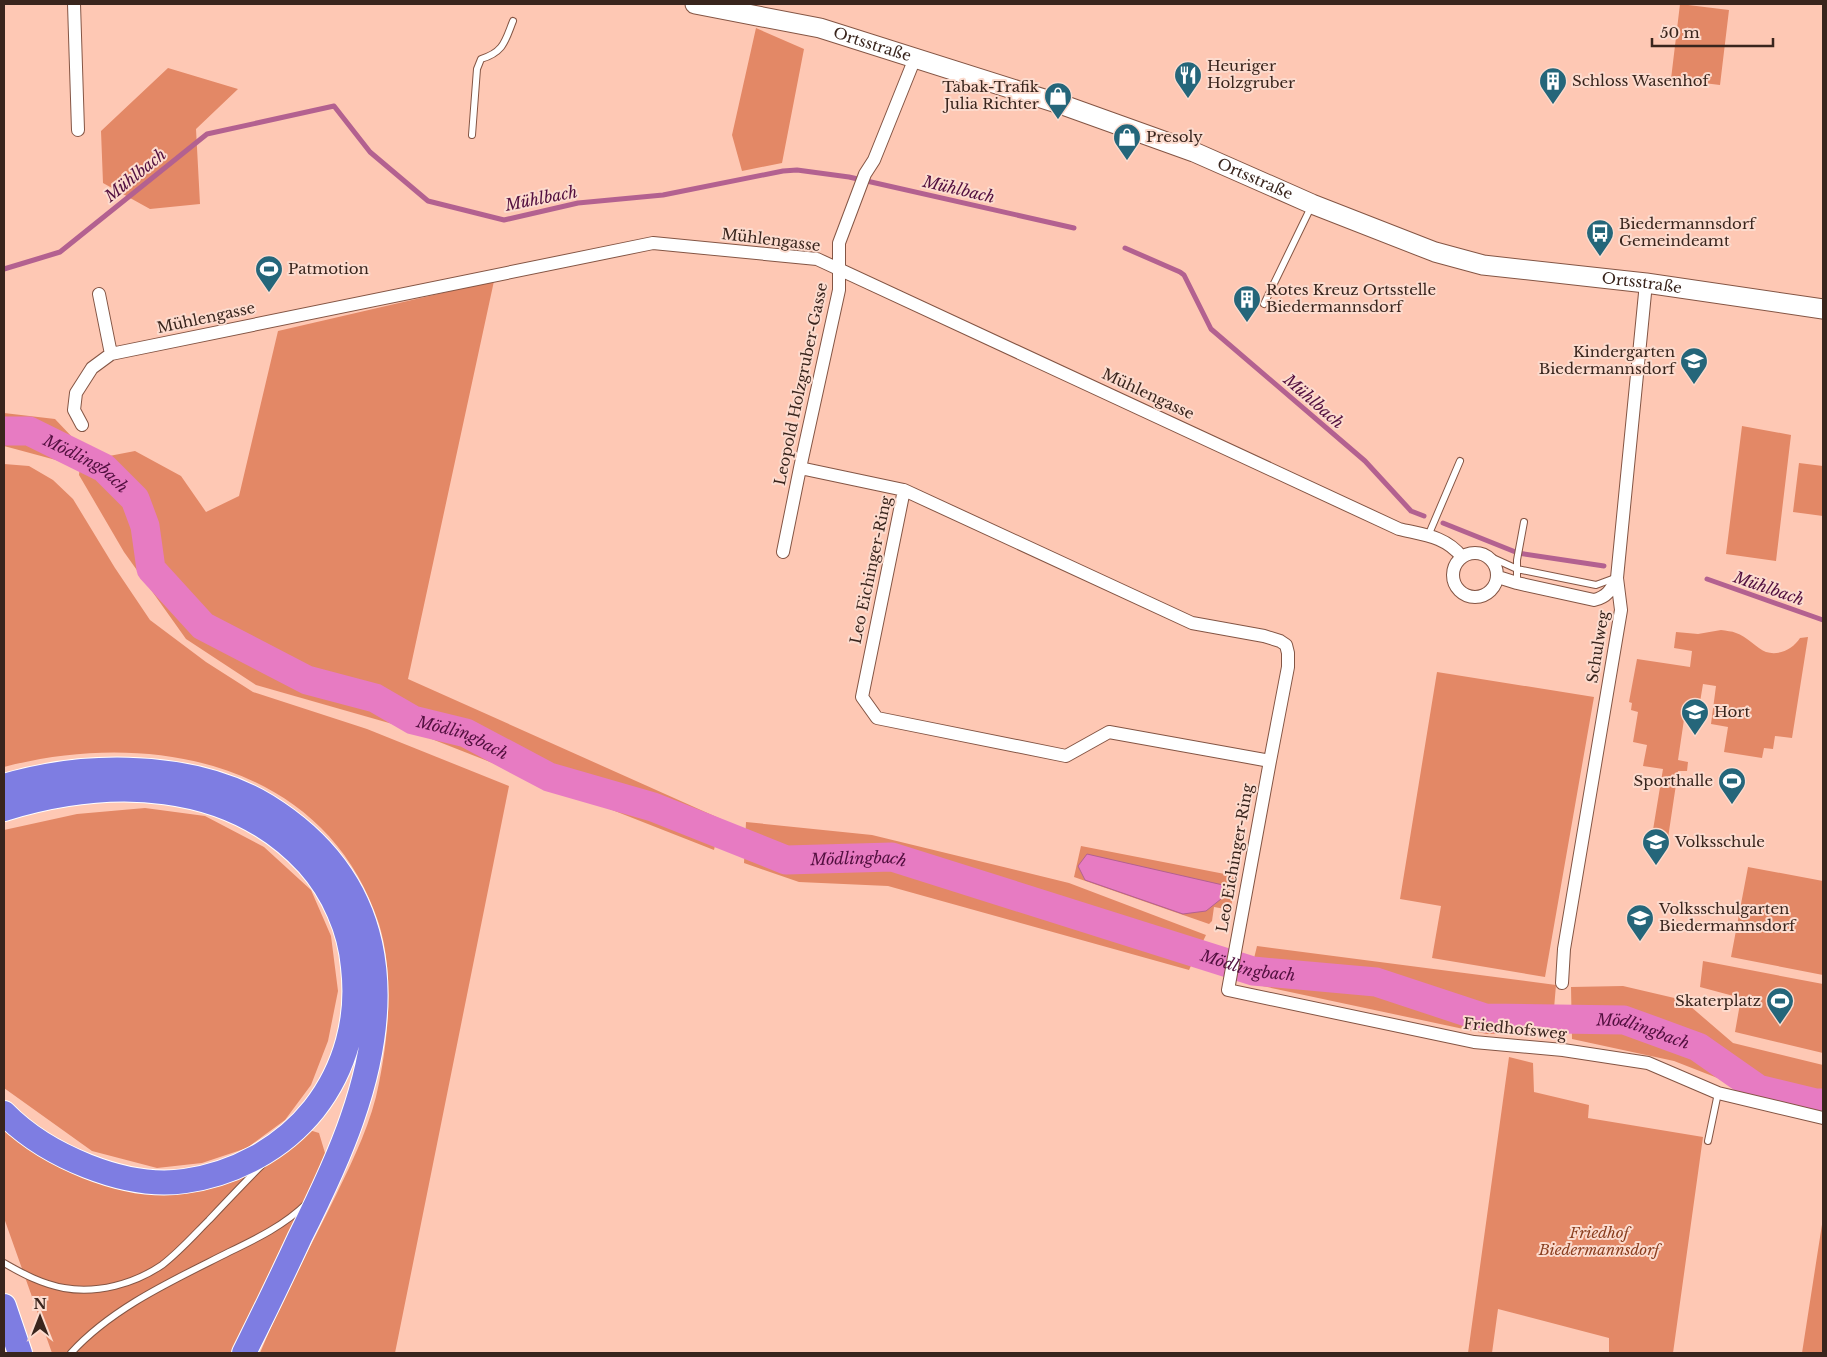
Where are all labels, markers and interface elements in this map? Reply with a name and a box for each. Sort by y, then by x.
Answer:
scale bar [1652,15,1773,47]
street label: Ortsstraße [831,23,914,65]
text: 50 m [1660,23,1700,42]
place label: Heuriger Holzgruber [1207,56,1296,92]
restaurant icon: Heuriger Holzgruber [1173,60,1203,99]
building icon: Schloss Wasenhof [1538,66,1568,105]
place label: Schloss Wasenhof [1572,71,1711,90]
place label: Tabak-Trafik Julia Richter [942,77,1040,113]
shop icon: Tabak-Trafik Julia Richter [1043,81,1073,120]
shop icon: Presoly [1112,122,1142,161]
place label: Presoly [1146,127,1203,146]
water label: Mühlbach [99,144,170,206]
street label: Ortsstraße [1214,153,1296,203]
water label: Mühlbach [920,171,997,207]
water label: Mühlbach [502,181,579,215]
place label: Biedermannsdorf Gemeindeamt [1619,214,1757,250]
bus stop icon: Biedermannsdorf Gemeindeamt [1585,218,1615,257]
street label: Mühlengasse [720,224,822,255]
sports icon: Patmotion [254,254,284,293]
place label: Patmotion [288,259,369,278]
street label: Ortsstraße [1601,268,1683,297]
place label: Rotes Kreuz Ortsstelle Biedermannsdorf [1266,280,1436,316]
street label: Leopold Holzgruber-Gasse [770,281,831,487]
building icon: Rotes Kreuz Ortsstelle Biedermannsdorf [1232,284,1262,323]
street label: Mühlengasse [155,298,257,337]
place label: Kindergarten Biedermannsdorf [1539,342,1677,378]
school or university icon: Kindergarten Biedermannsdorf [1679,346,1709,385]
street label: Mühlengasse [1099,364,1197,423]
water label: Mühlbach [1279,369,1348,433]
water label: Mödlingbach [39,429,133,497]
street label: Leo Eichinger-Ring [846,493,896,646]
water label: Mühlbach [1730,566,1807,609]
street label: Schulweg [1582,608,1613,684]
school or university icon: Hort [1680,697,1710,736]
place label: Hort [1714,702,1750,721]
water label: Mödlingbach [414,711,512,764]
sports icon: Sporthalle [1717,766,1747,805]
place label: Sporthalle [1634,771,1713,790]
street label: Leo Eichinger-Ring [1212,781,1257,934]
school or university icon: Volksschule [1641,827,1671,866]
place label: Volksschule [1674,832,1765,851]
water label: Mödlingbach [809,847,910,871]
place label: Volksschulgarten Biedermannsdorf [1658,899,1797,935]
school or university icon: Volksschulgarten Biedermannsdorf [1625,903,1655,942]
water label: Mödlingbach [1197,945,1296,985]
sports icon: Skaterplatz [1765,986,1795,1025]
place label: Skaterplatz [1675,991,1761,1010]
water label: Mödlingbach [1595,1009,1693,1053]
street label: Friedhofsweg [1462,1014,1569,1043]
park label: Friedhof Biedermannsdorf [1538,1223,1663,1259]
north arrow [15,1292,65,1342]
text: N [33,1295,47,1313]

